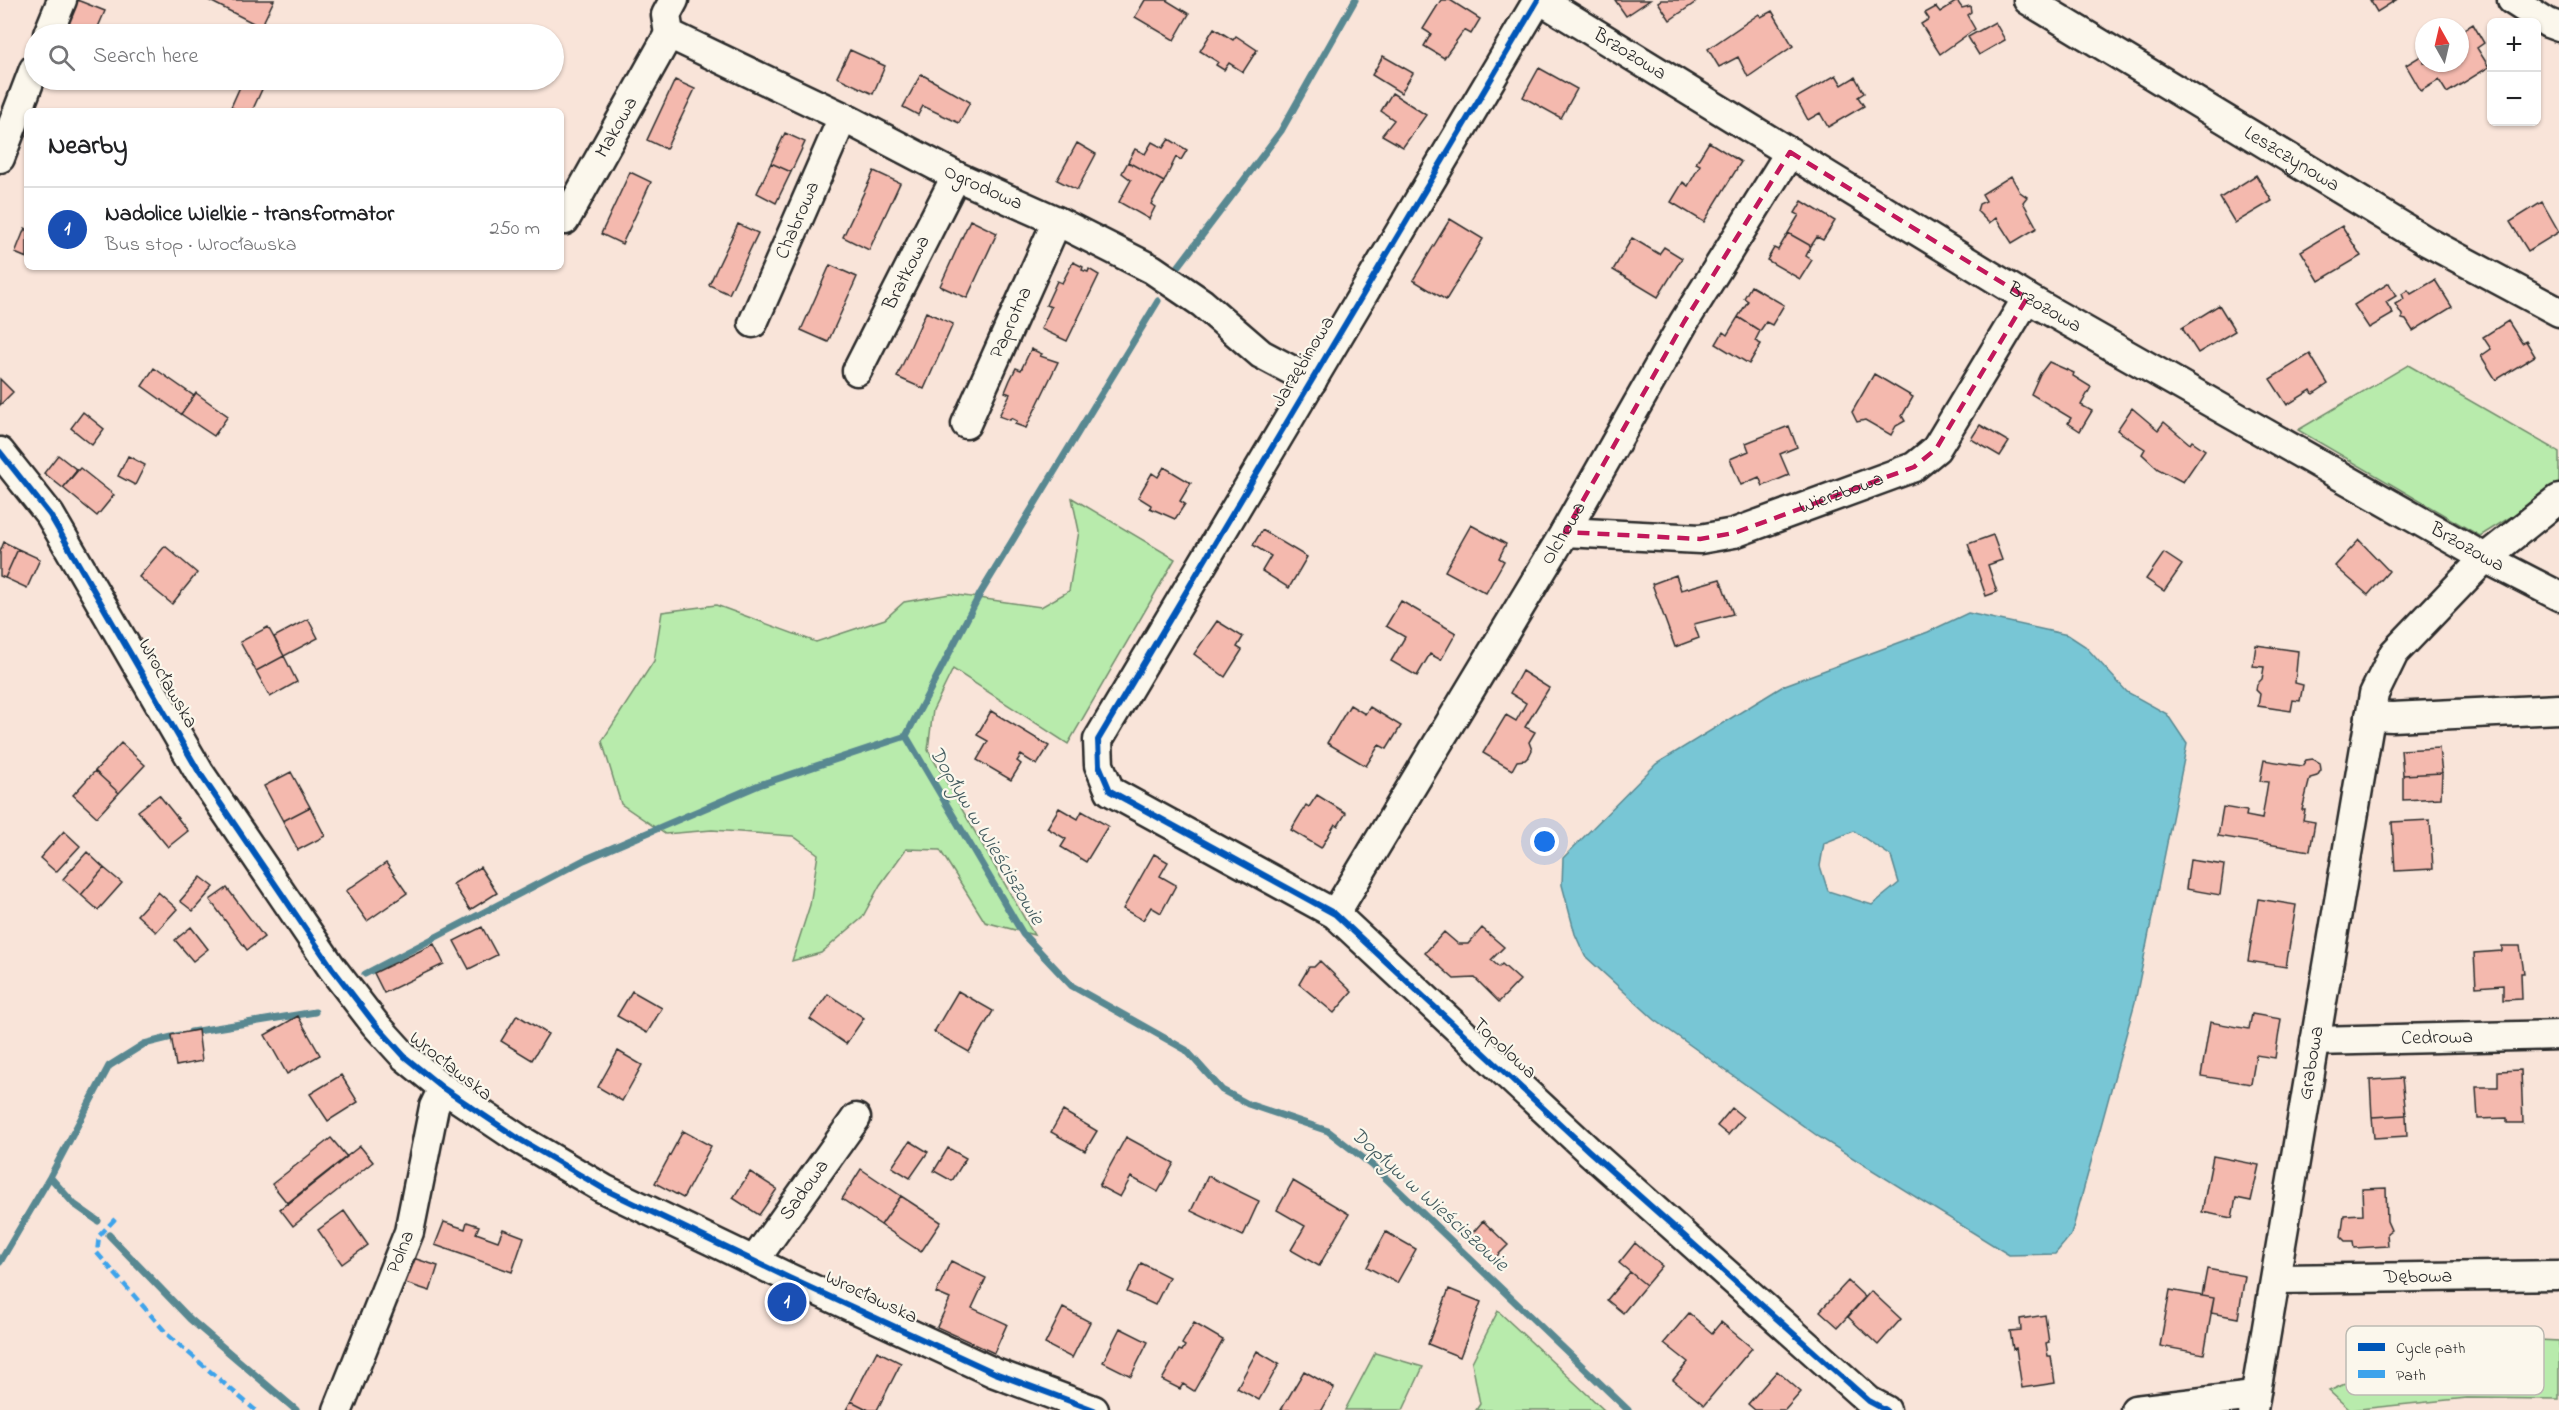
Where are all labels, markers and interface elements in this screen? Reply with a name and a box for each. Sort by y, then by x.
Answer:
north arrow [2415,18,2469,72]
map controls [2487,18,2541,126]
button: + [2487,18,2541,72]
street label: Brzozowa [1587,20,1672,88]
search box [24,24,564,90]
icon: search [45,41,78,74]
text: Search here [93,41,198,73]
button: − [2487,72,2541,126]
street label: Makowa [588,92,646,163]
street label: Leszczynowa [2238,119,2345,200]
text: Nearby [48,128,127,166]
street label: Ogrodowa [938,157,1027,218]
street label: Chabrowa [768,177,828,264]
text: Nadolice Wielkie – transformator [105,199,394,231]
text: 1 [64,215,71,244]
text: 250 m [489,215,540,244]
text: Bus stop · Wrocławska [105,231,297,260]
street label: Bratkowa [875,231,938,316]
street label: Brzozowa [2001,274,2087,340]
street label: Paprotna [983,282,1040,363]
street label: Jarzębinowa [1265,311,1343,413]
street label: Wierzbowa [1795,465,1888,523]
street label: Olchowa [1534,496,1594,571]
street label: Brzozowa [2424,515,2509,580]
street label: Wrocławska [130,634,204,734]
water label: Dopływ w Wieściszowie [921,741,1052,932]
your location [1530,827,1559,856]
street label: Topolowa [1465,1011,1543,1087]
street label: Cedrowa [2401,1023,2473,1053]
street label: Grabowa [2291,1024,2332,1102]
street label: Wrocławska [402,1025,498,1109]
water label: Dopływ w Wieściszowie [1343,1121,1516,1280]
street label: Sadowa [773,1154,836,1227]
street label: Polna [379,1226,423,1278]
street label: Dębowa [2383,1262,2452,1292]
street label: Wrocławska [820,1264,922,1332]
pin: 1 [768,1280,806,1324]
legend [2346,1326,2544,1395]
text: Cycle path [2396,1337,2465,1361]
text: Path [2396,1364,2426,1388]

